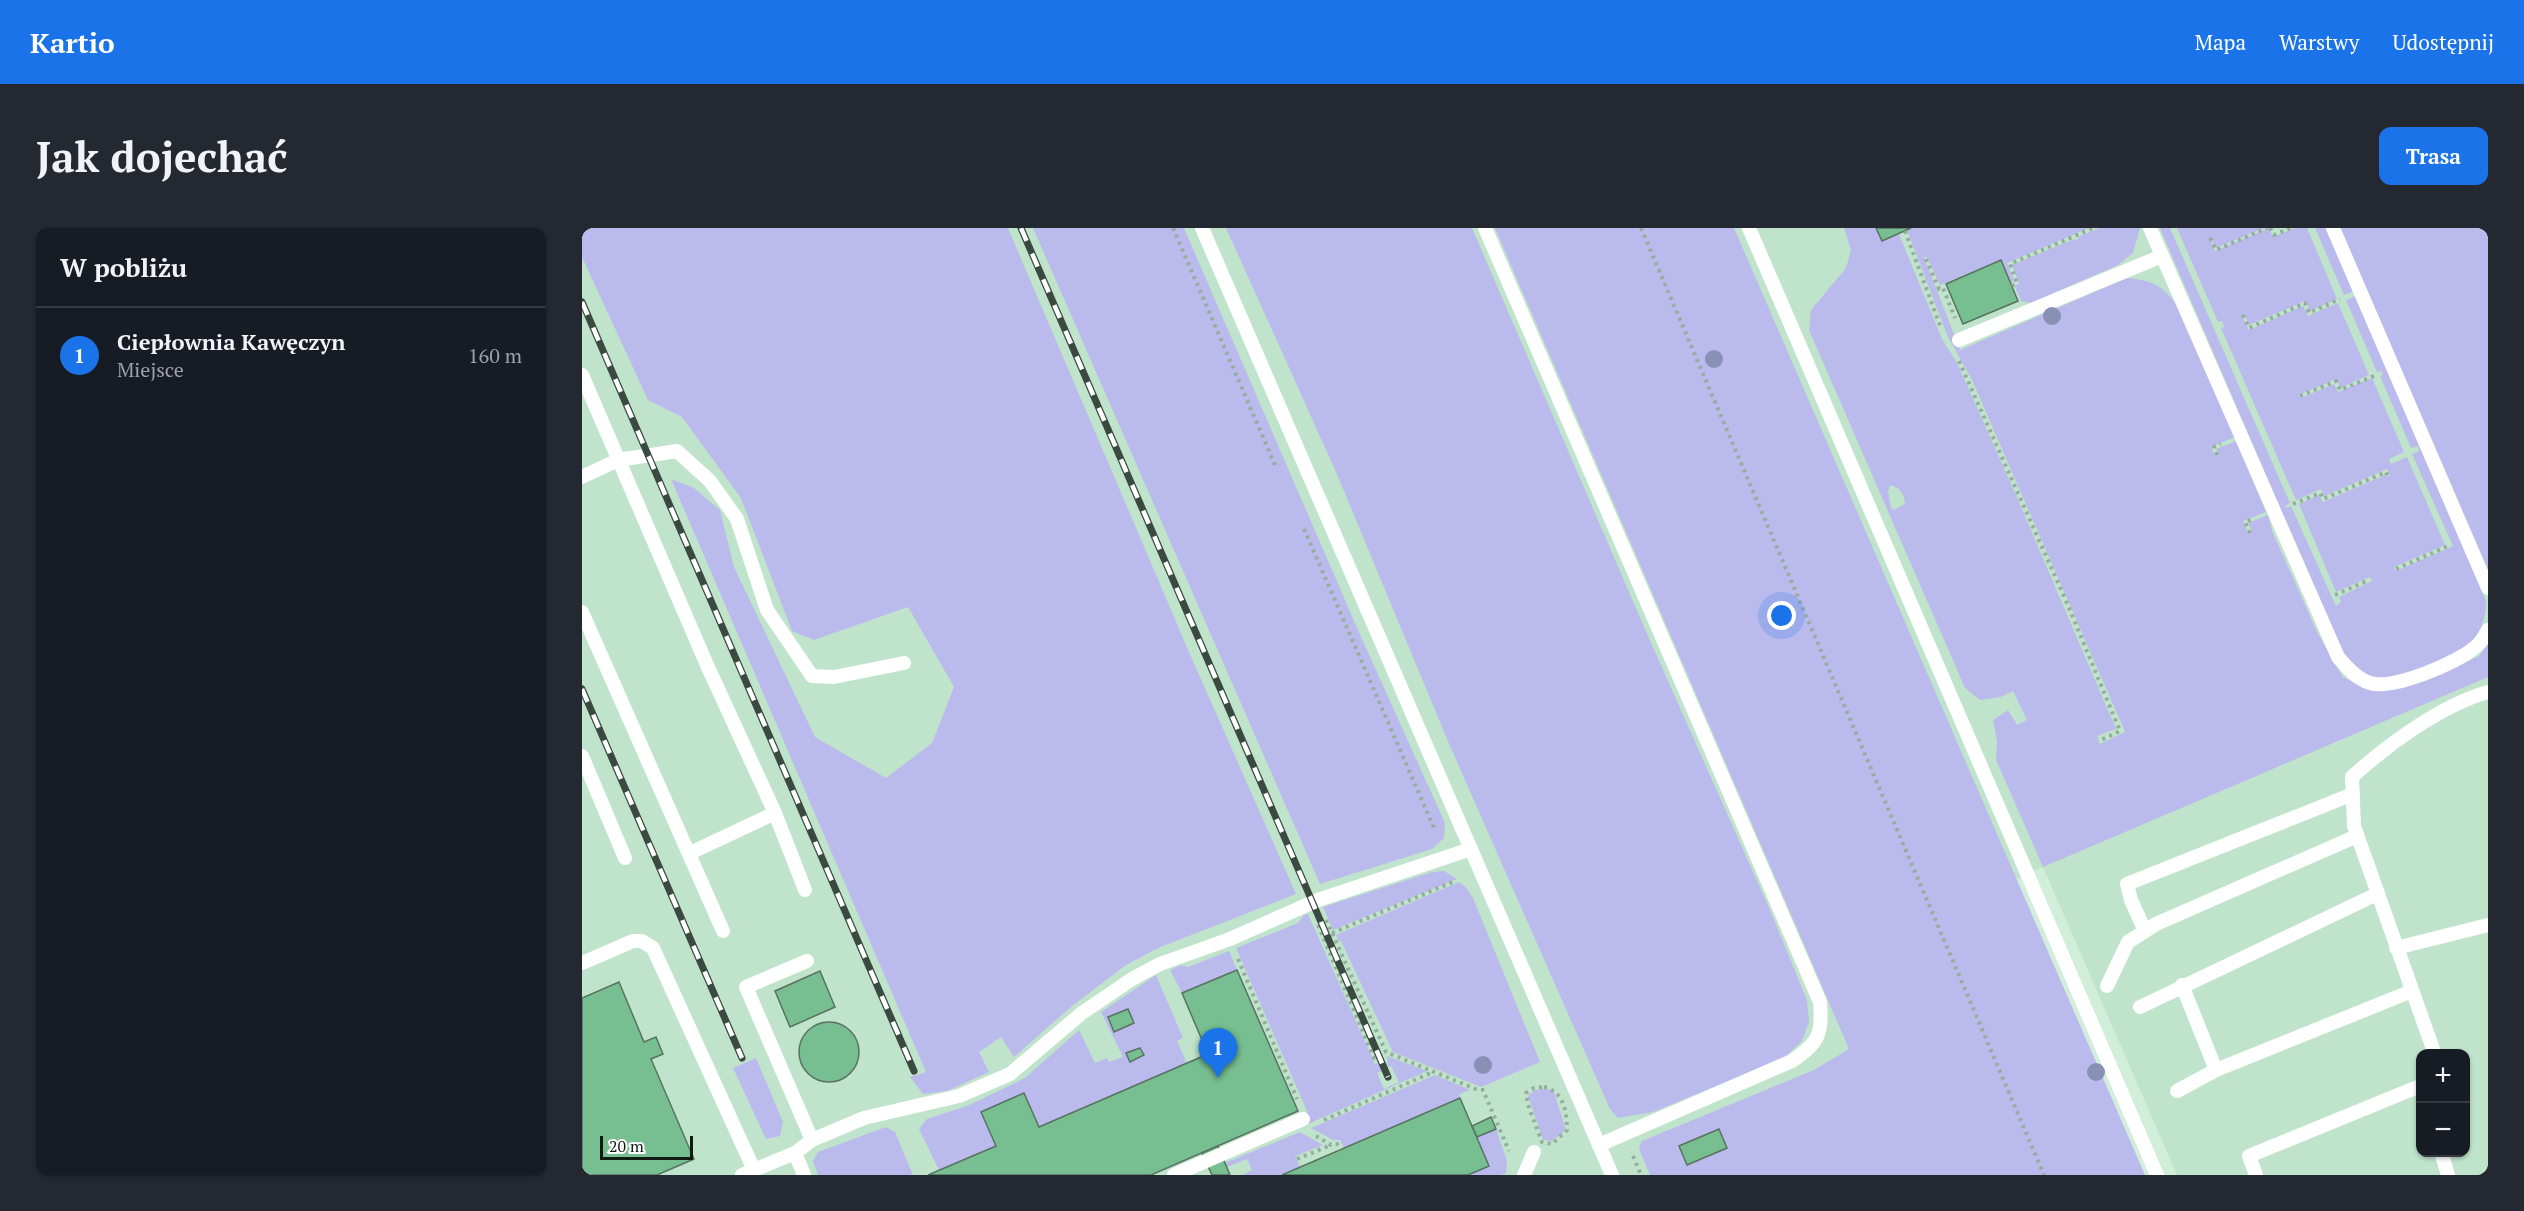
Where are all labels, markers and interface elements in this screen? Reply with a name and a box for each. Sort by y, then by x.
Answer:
text: Kartio [30,24,115,61]
text: Mapa [2195,28,2246,56]
text: Warstwy [2279,28,2359,56]
text: Udostępnij [2392,28,2494,56]
button: Trasa [2379,127,2488,185]
text: Jak dojechać [36,128,288,184]
text: W pobliżu [60,250,187,284]
text: Ciepłownia Kawęczyn [117,327,345,356]
text: 1 [74,342,85,369]
text: 160 m [468,342,522,369]
text: Miejsce [117,356,184,383]
your location [1767,601,1796,630]
pin: 1 [1198,1028,1238,1078]
map controls [2416,1049,2470,1157]
button: + [2416,1049,2470,1103]
button: − [2416,1103,2470,1157]
scale bar [600,1133,693,1160]
text: 20 m [609,1135,644,1157]

